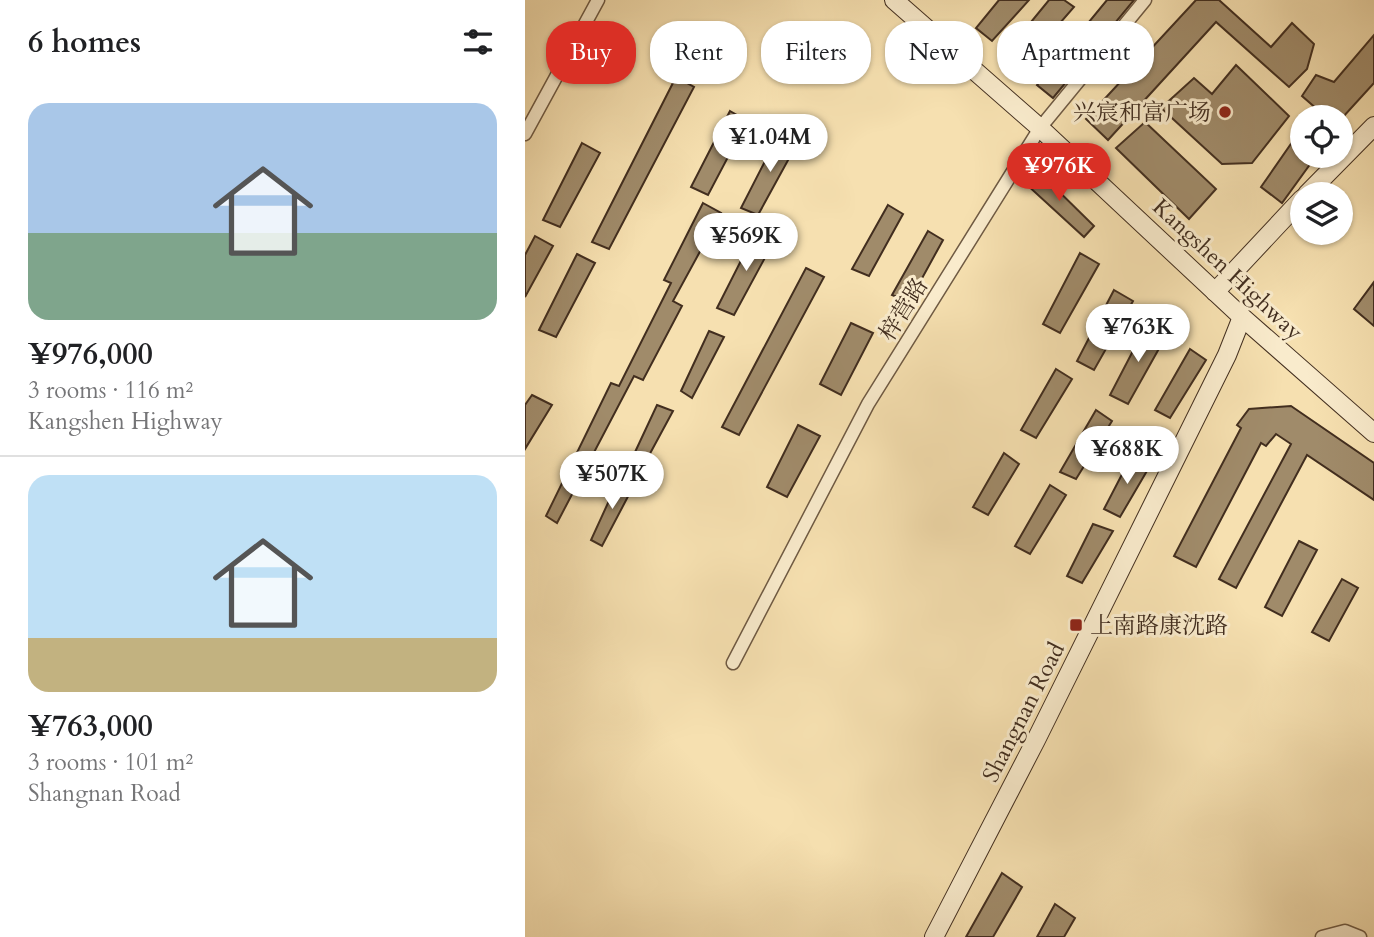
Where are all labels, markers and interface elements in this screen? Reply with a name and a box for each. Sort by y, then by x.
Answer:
chip: Buy [546,21,636,84]
chip: Rent [650,21,747,84]
chip: Filters [761,21,871,84]
chip: New [885,21,983,84]
chip: Apartment [997,21,1154,84]
text: 6 homes [28,22,141,63]
icon: filters [459,23,497,61]
place label: 兴宸和富广场 [1073,97,1211,128]
marker: 兴宸和富广场 [1217,104,1233,120]
map controls [1290,105,1353,245]
button: locate [1290,105,1353,168]
pin: ¥1.04M [713,114,827,174]
text: ¥1.04M [729,121,811,152]
pin: ¥976K [1010,144,1108,203]
icon: home [200,148,326,274]
text: ¥976K [1023,150,1095,181]
button: layers [1290,182,1353,245]
street label: Kangshen Highway [1146,192,1309,347]
pin: ¥569K [697,214,795,273]
text: ¥569K [710,220,782,251]
street label: 梓营路 [872,272,935,347]
pin: ¥763K [1089,304,1187,364]
text: ¥763K [1102,311,1174,342]
text: ¥976,000 [28,334,153,375]
text: 3 rooms · 116 m² [28,375,193,406]
text: Kangshen Highway [28,406,223,437]
pin: ¥688K [1078,426,1176,486]
text: ¥688K [1091,433,1163,464]
pin: ¥507K [563,452,661,511]
text: ¥507K [576,458,648,489]
icon: home [200,520,326,646]
place label: 上南路康沈路 [1090,610,1228,641]
marker: 上南路康沈路 [1068,617,1084,633]
street label: Shangnan Road [975,636,1072,787]
text: ¥763,000 [28,706,153,747]
text: 3 rooms · 101 m² [28,747,193,778]
text: Shangnan Road [28,778,181,809]

